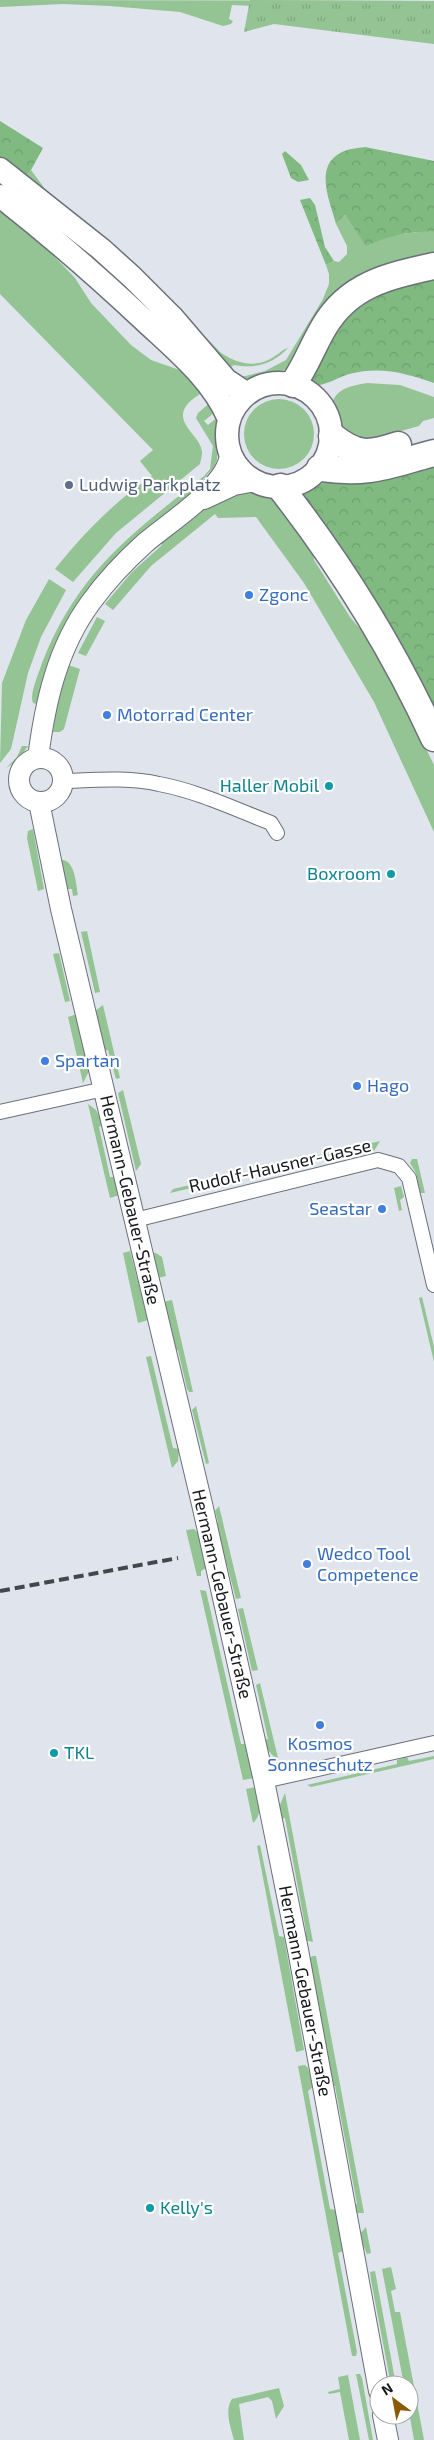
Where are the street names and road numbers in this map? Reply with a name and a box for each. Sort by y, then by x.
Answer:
street label: Hermann-Gebauer-Straße [96,1093,166,1307]
street label: Rudolf-Hausner-Gasse [186,1133,373,1197]
street label: Hermann-Gebauer-Straße [188,1487,258,1701]
street label: Hermann-Gebauer-Straße [275,1883,337,2098]

